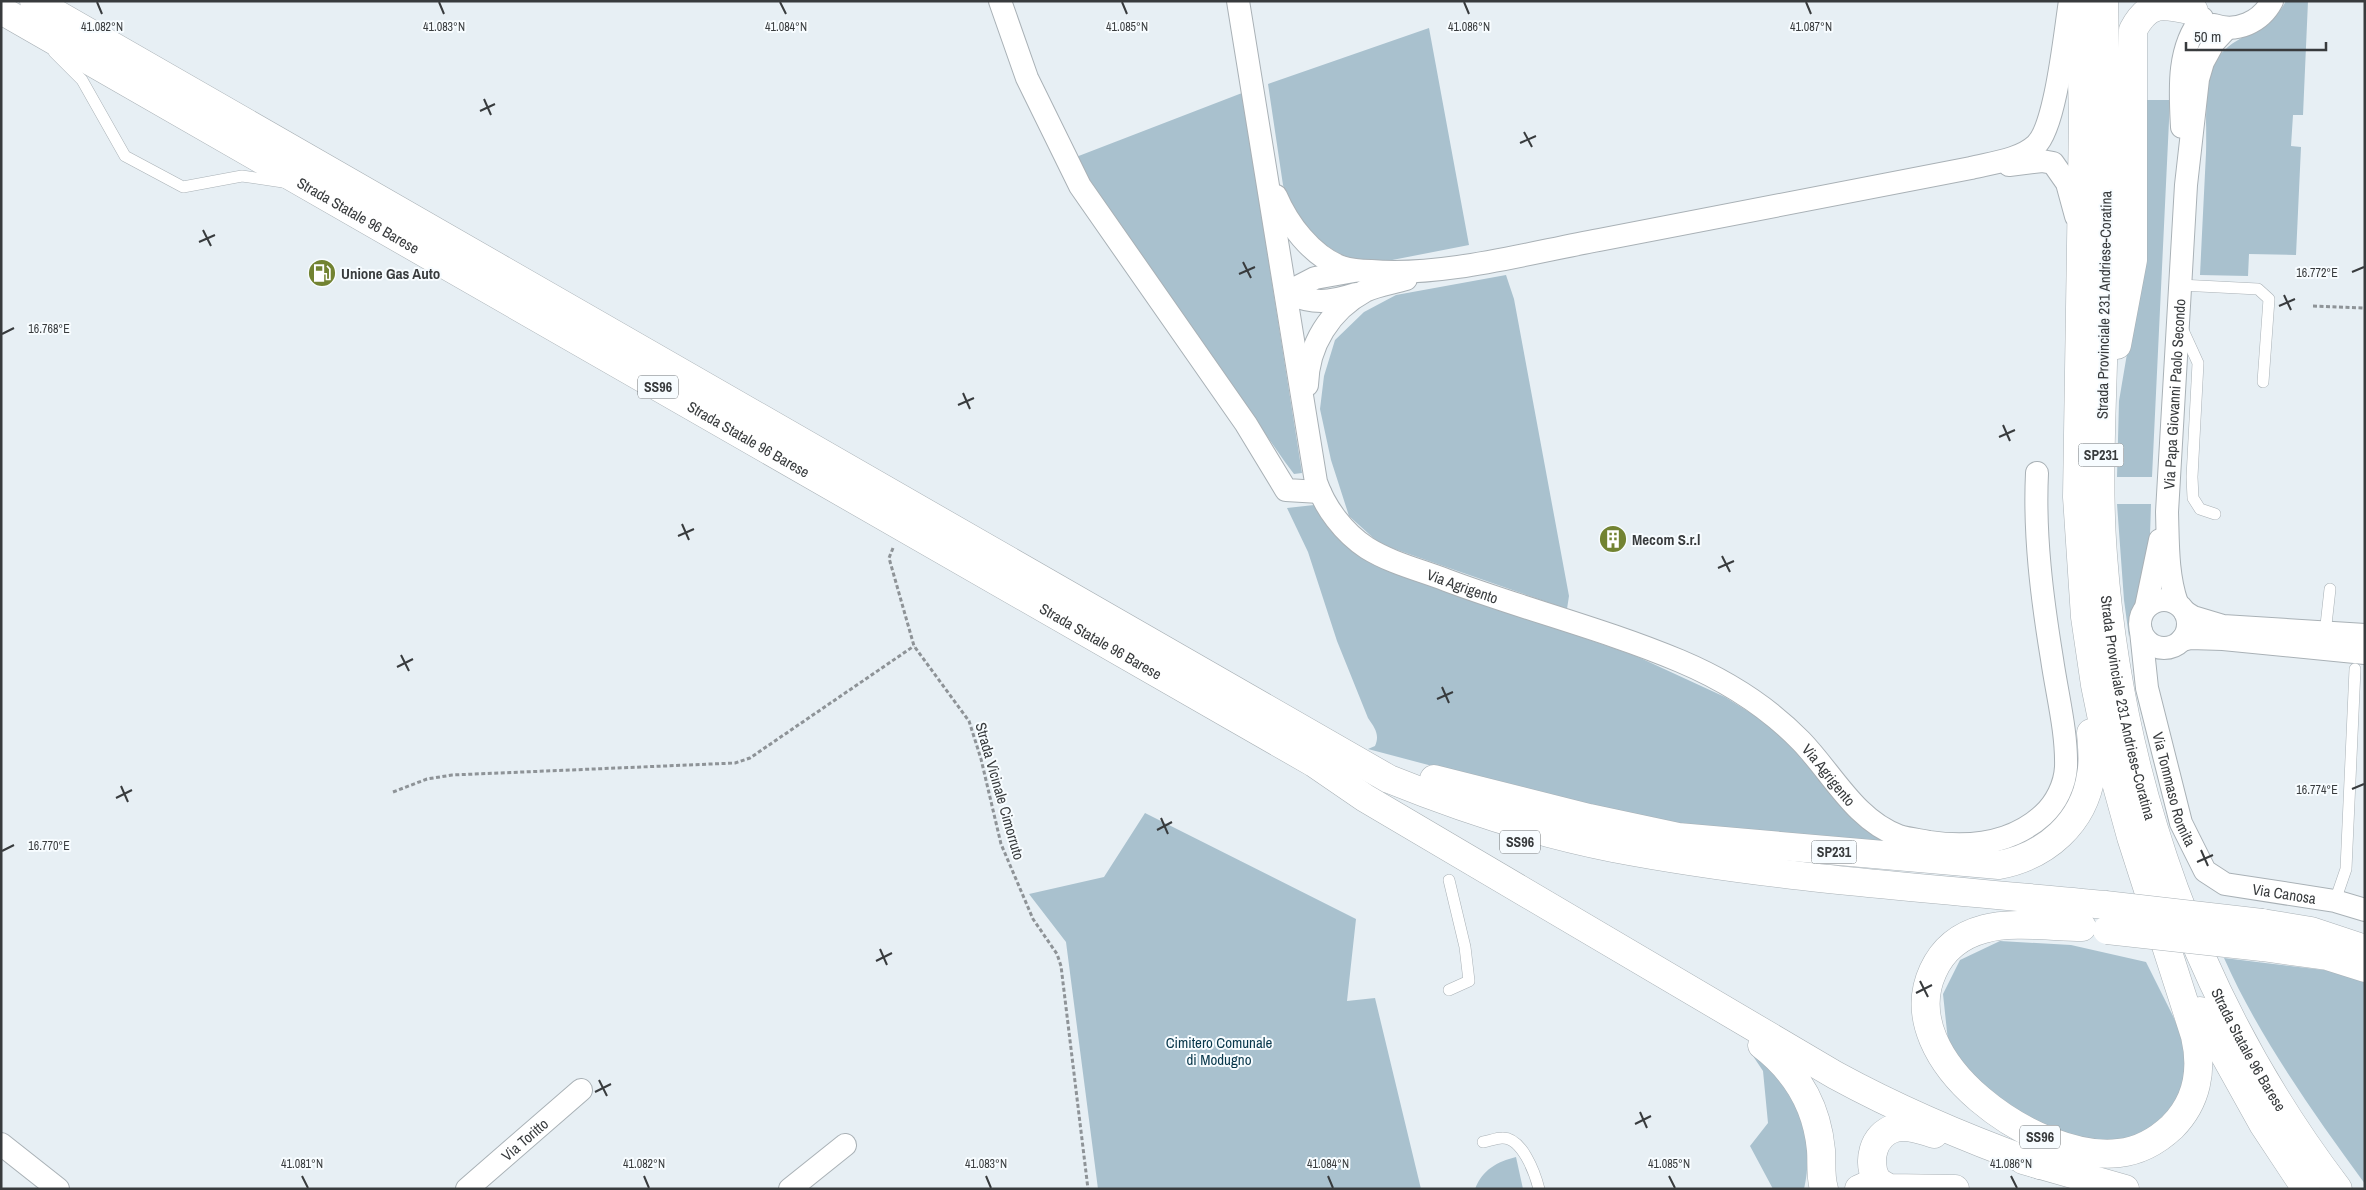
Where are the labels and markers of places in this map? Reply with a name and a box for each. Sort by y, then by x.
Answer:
fuel station icon: Unione Gas Auto [307,258,337,288]
place label: Unione Gas Auto [341,263,440,284]
building icon: Mecom S.r.l [1598,524,1628,554]
place label: Mecom S.r.l [1632,529,1700,550]

